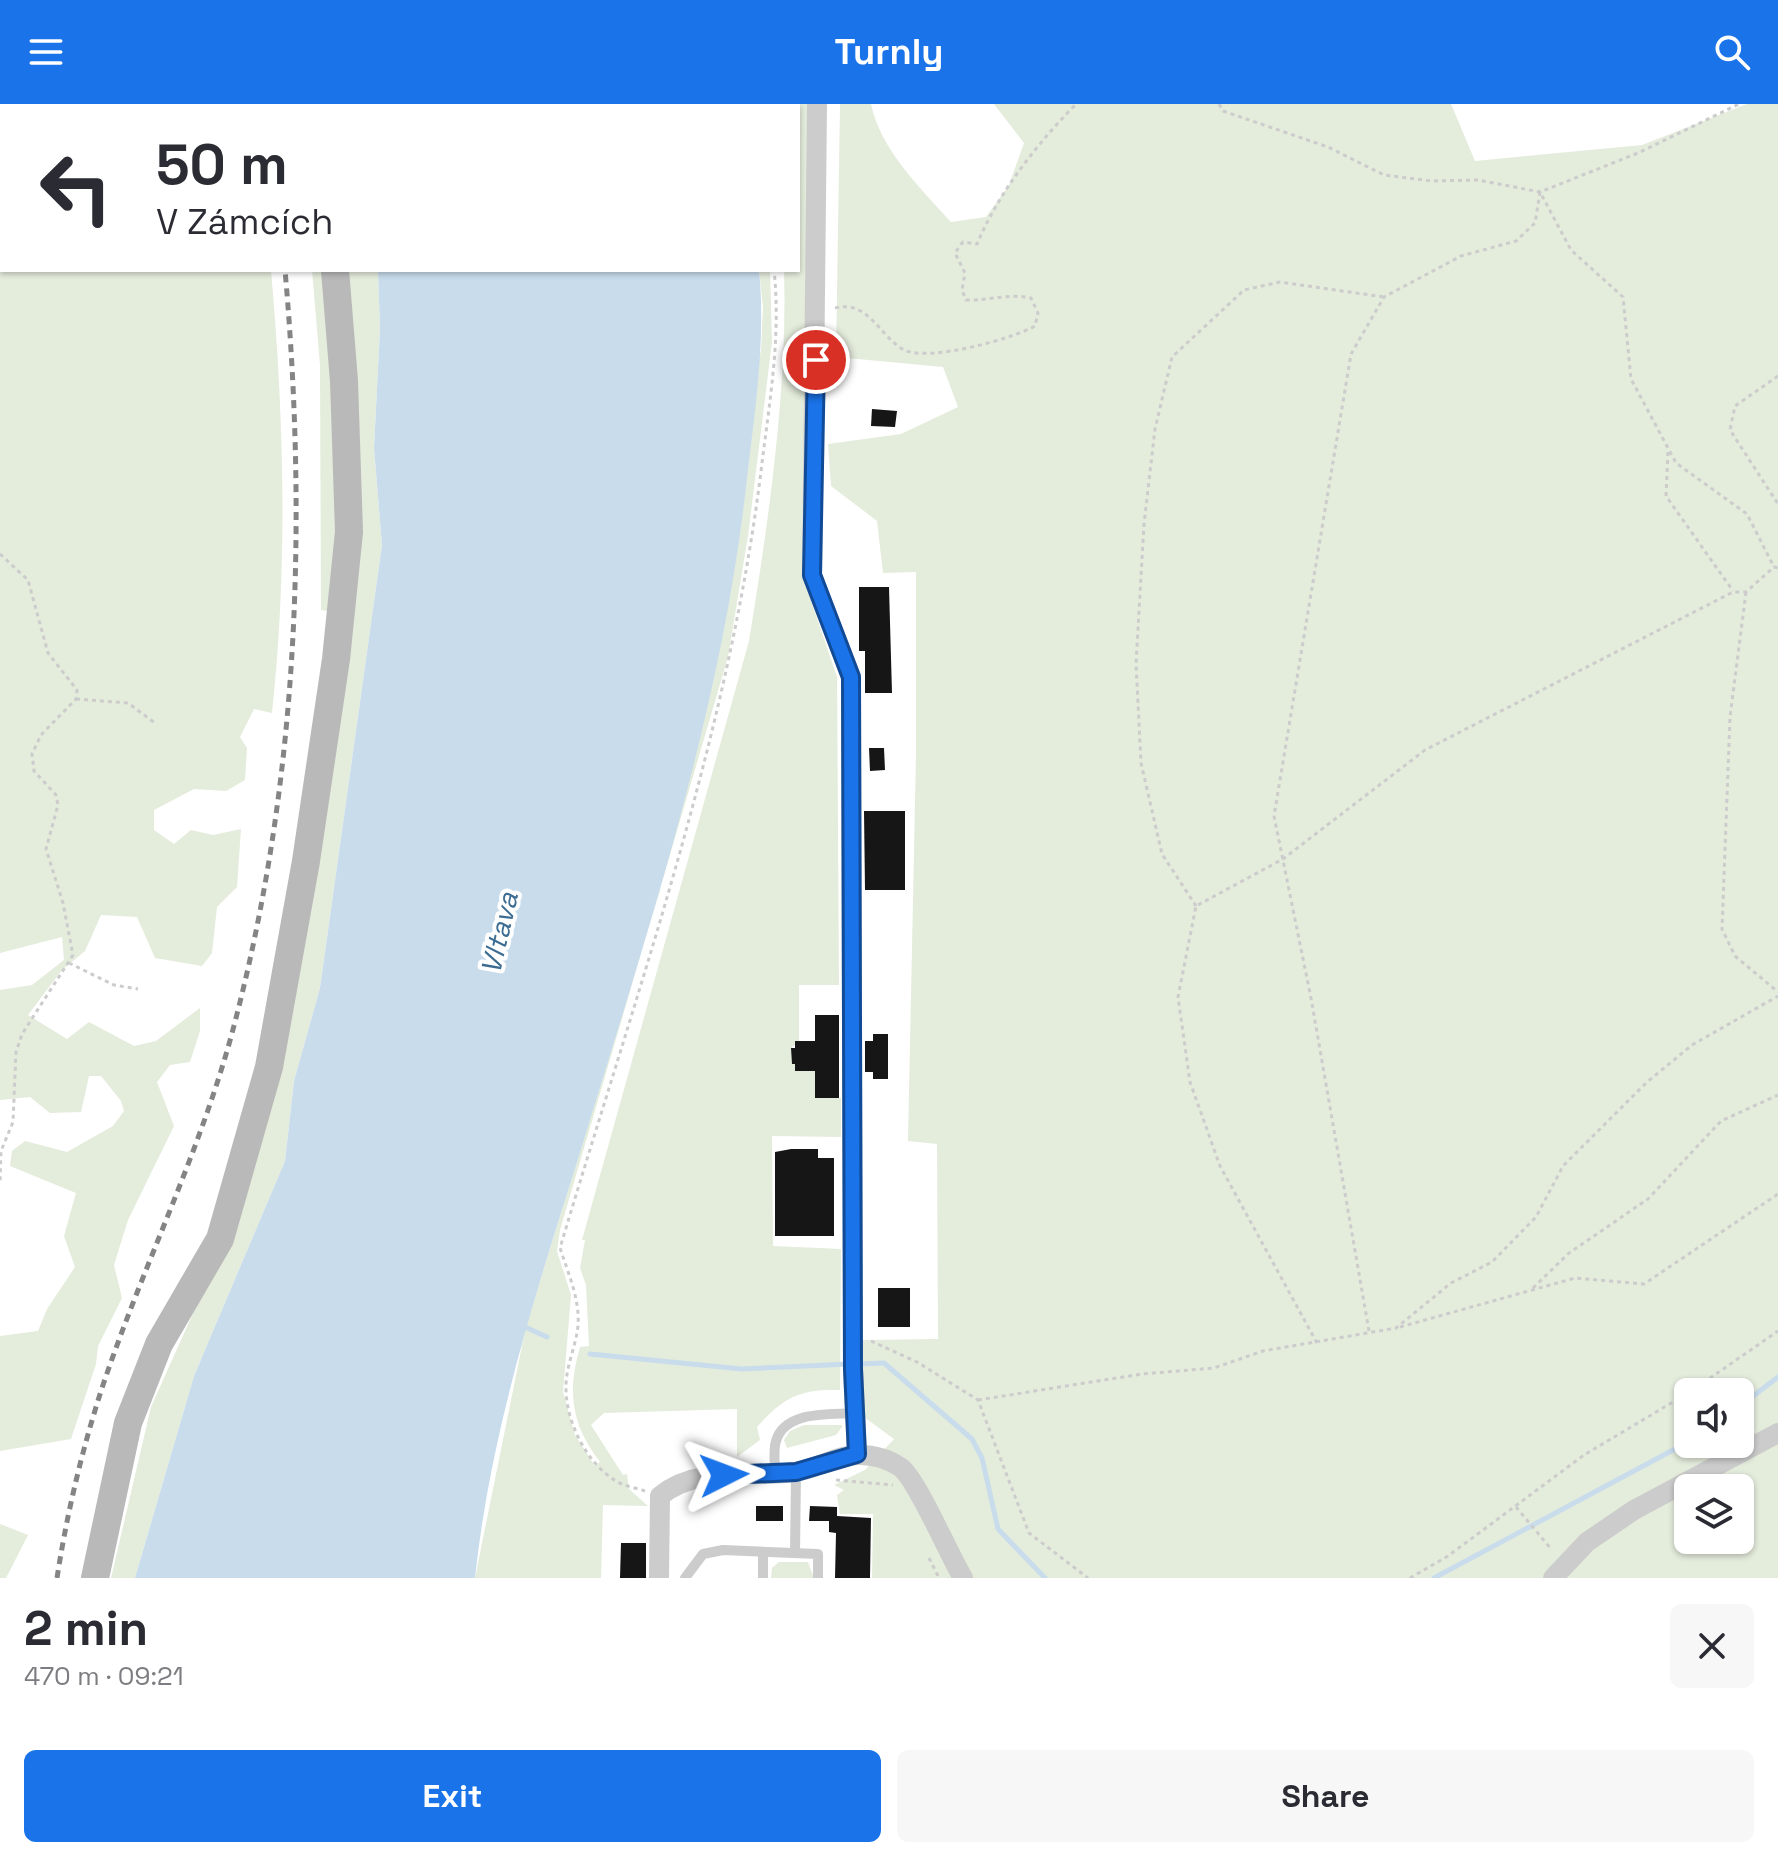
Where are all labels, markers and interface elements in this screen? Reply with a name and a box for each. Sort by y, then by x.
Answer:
text: Turnly [835,29,943,75]
icon: menu [24,30,68,74]
icon: search [1710,30,1754,74]
text: 50 m [156,129,288,200]
icon: left [24,136,128,240]
text: V Zámcích [156,199,333,245]
pin [782,326,850,394]
icon: arrive [794,338,838,382]
water label: Vltava [472,888,526,978]
map controls [1674,1378,1754,1554]
button: sound [1674,1378,1754,1458]
position arrow [682,1433,766,1517]
button: layers [1674,1474,1754,1554]
text: 2 min [24,1598,148,1659]
button: close [1670,1604,1754,1688]
text: 470 m · 09:21 [24,1659,184,1693]
button: Exit [24,1750,881,1842]
button: Share [897,1750,1754,1842]

